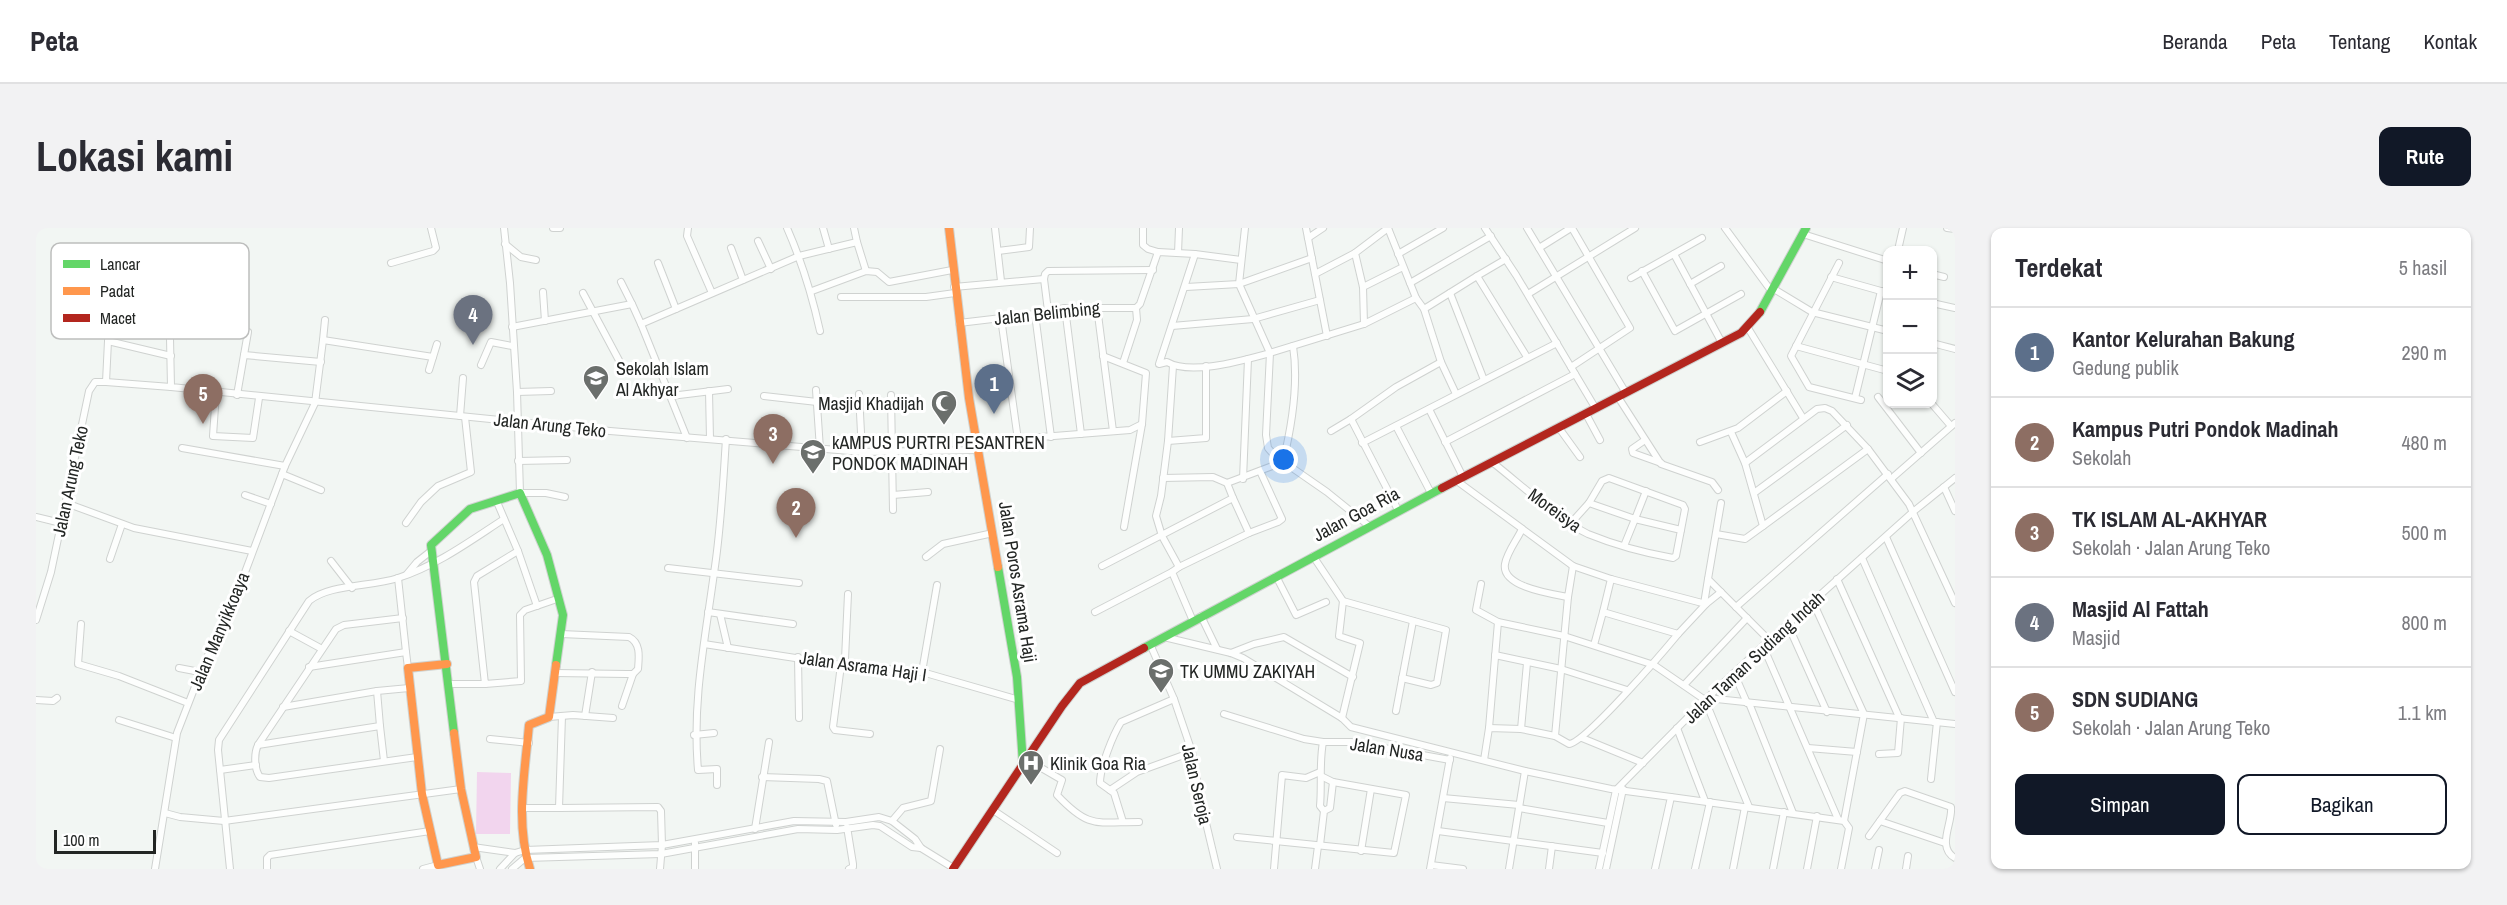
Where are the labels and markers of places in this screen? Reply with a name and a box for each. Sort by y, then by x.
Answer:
pin: 4 [454,296,492,345]
place label: Sekolah Islam Al Akhyar [615,356,709,402]
school or university icon: Sekolah Islam Al Akhyar [581,363,611,401]
pin: 1 [974,364,1014,414]
pin: 5 [184,374,222,424]
mosque icon: Masjid Khadijah [929,388,959,426]
place label: Masjid Khadijah [818,391,924,416]
pin: 3 [754,414,792,464]
place label: kAMPUS PURTRI PESANTREN PONDOK MADINAH [832,430,1045,476]
school or university icon: kAMPUS PURTRI PESANTREN PONDOK MADINAH [798,437,828,475]
pin: 2 [776,488,816,538]
school or university icon: TK UMMU ZAKIYAH [1146,656,1176,694]
place label: TK UMMU ZAKIYAH [1180,659,1315,684]
hospital icon: Klinik Goa Ria [1016,748,1046,786]
place label: Klinik Goa Ria [1050,751,1146,776]

